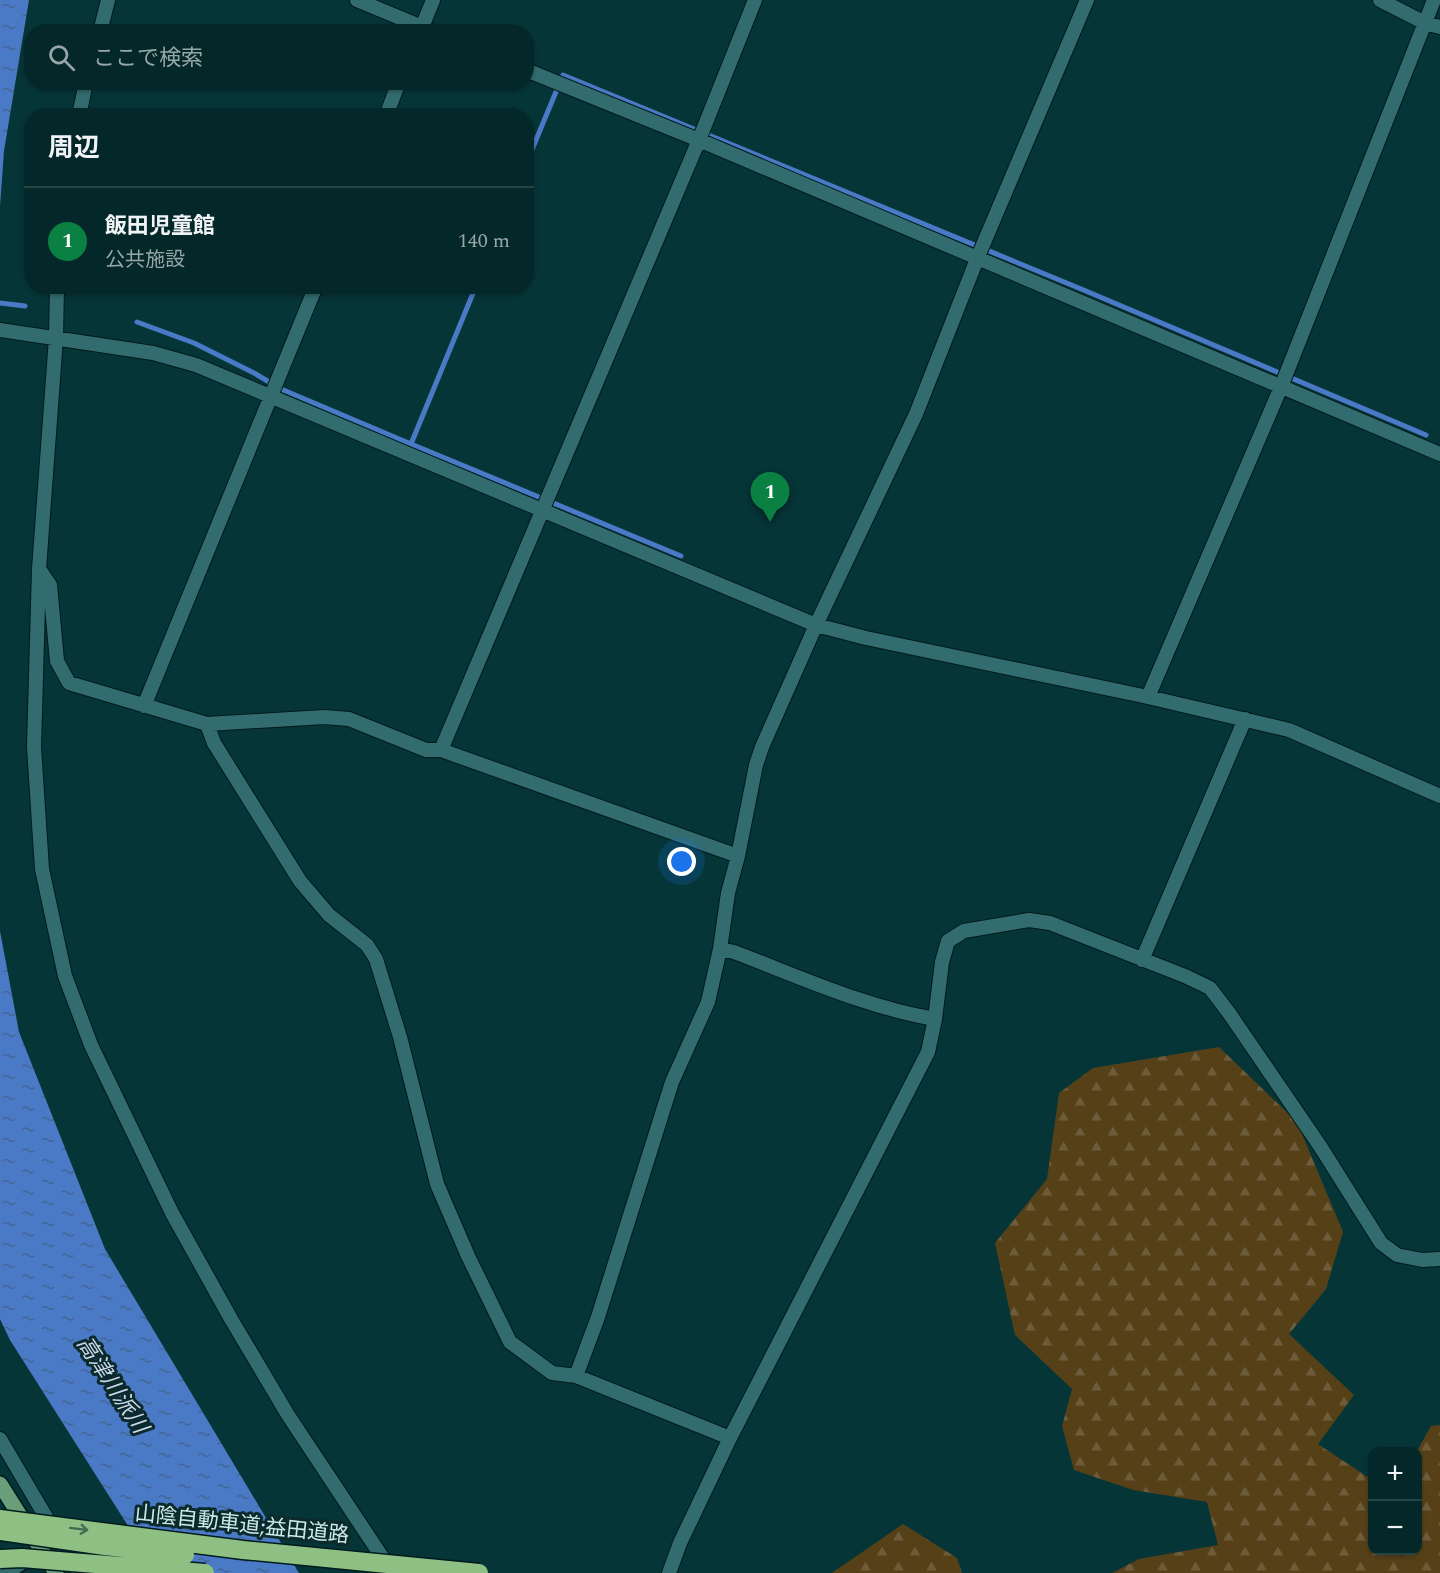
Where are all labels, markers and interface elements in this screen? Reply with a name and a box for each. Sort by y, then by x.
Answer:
search box [24,24,534,90]
icon: search [45,41,78,74]
text: ここで検索 [93,42,203,75]
text: 周辺 [48,128,100,168]
text: 飯田児童館 [105,210,215,243]
text: 1 [62,226,73,256]
text: 140 m [458,226,510,256]
text: 公共施設 [105,245,185,275]
pin: 1 [750,472,790,522]
your location [667,847,696,876]
water label: 高津川派川 [68,1330,157,1442]
map controls [1368,1447,1422,1555]
button: + [1368,1447,1422,1501]
street label: 山陰自動車道;益田道路 [133,1498,351,1552]
button: − [1368,1501,1422,1555]
one-way arrow [68,1523,88,1534]

